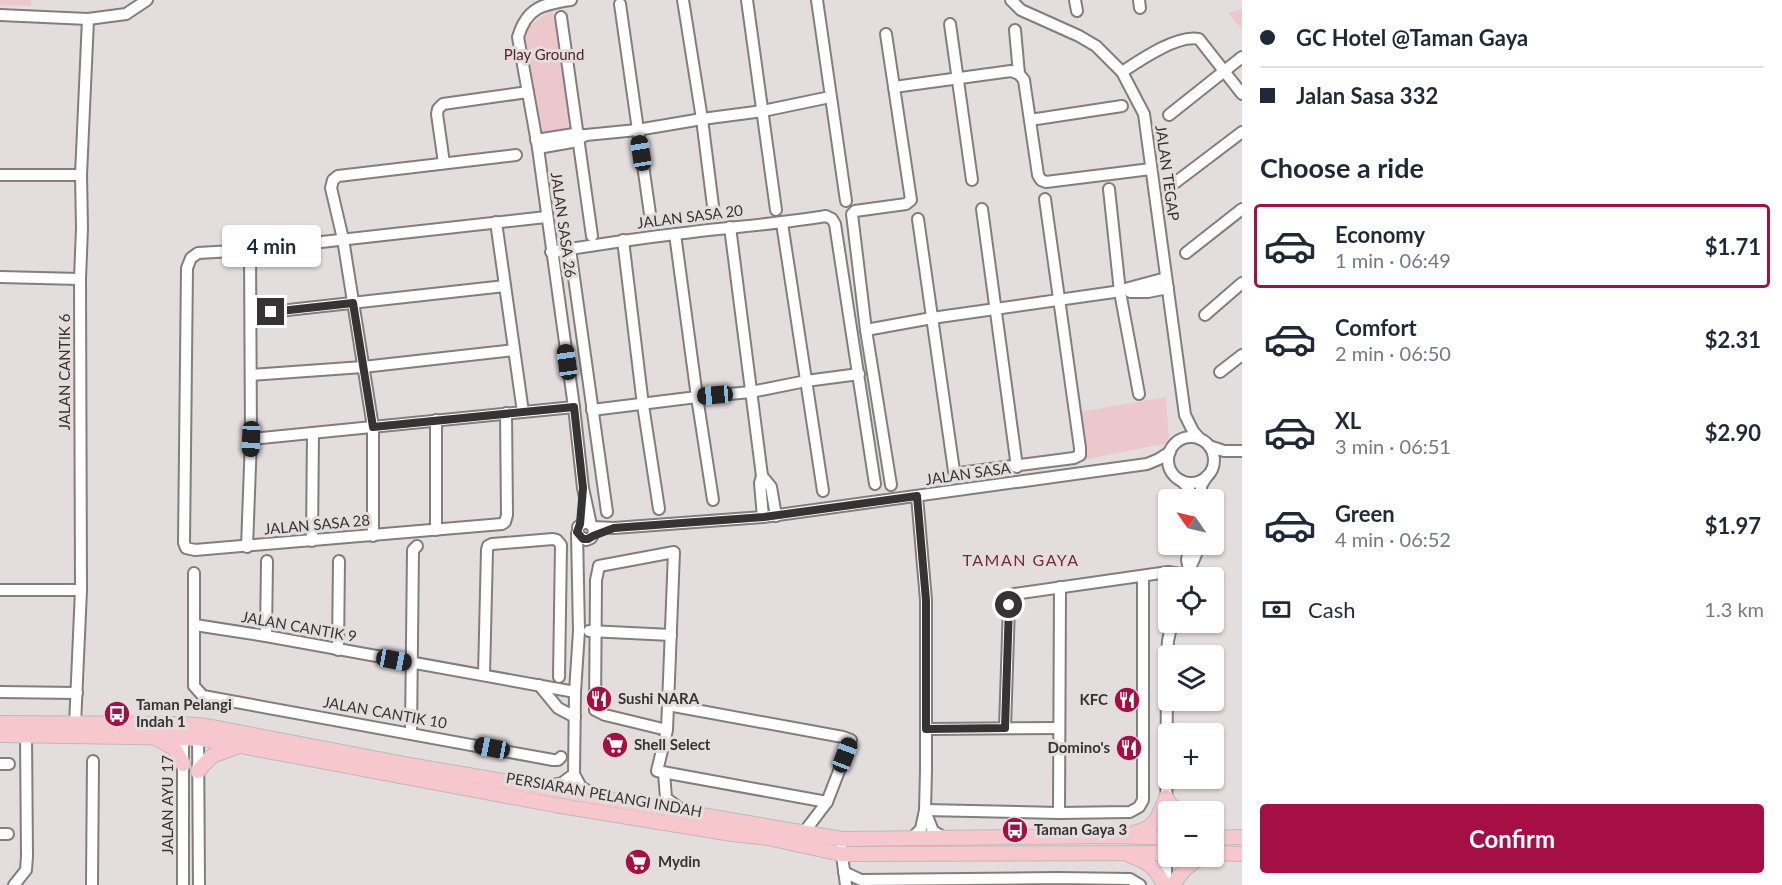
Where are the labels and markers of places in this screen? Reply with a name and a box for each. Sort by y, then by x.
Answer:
restaurant icon: Sushi NARA [584,684,614,714]
restaurant icon: KFC [1112,685,1142,715]
place label: Sushi NARA [618,689,700,707]
place label: KFC [1079,690,1108,708]
place label: Taman Pelangi Indah 1 [136,695,232,730]
bus stop icon: Taman Pelangi Indah 1 [102,699,132,729]
supermarket icon: Shell Select [600,730,630,760]
restaurant icon: Domino's [1114,733,1144,763]
place label: Shell Select [634,735,711,753]
place label: Domino's [1047,738,1110,756]
bus stop icon: Taman Gaya 3 [1000,815,1030,845]
place label: Taman Gaya 3 [1034,820,1127,838]
supermarket icon: Mydin [623,847,653,877]
place label: Mydin [658,852,700,870]

